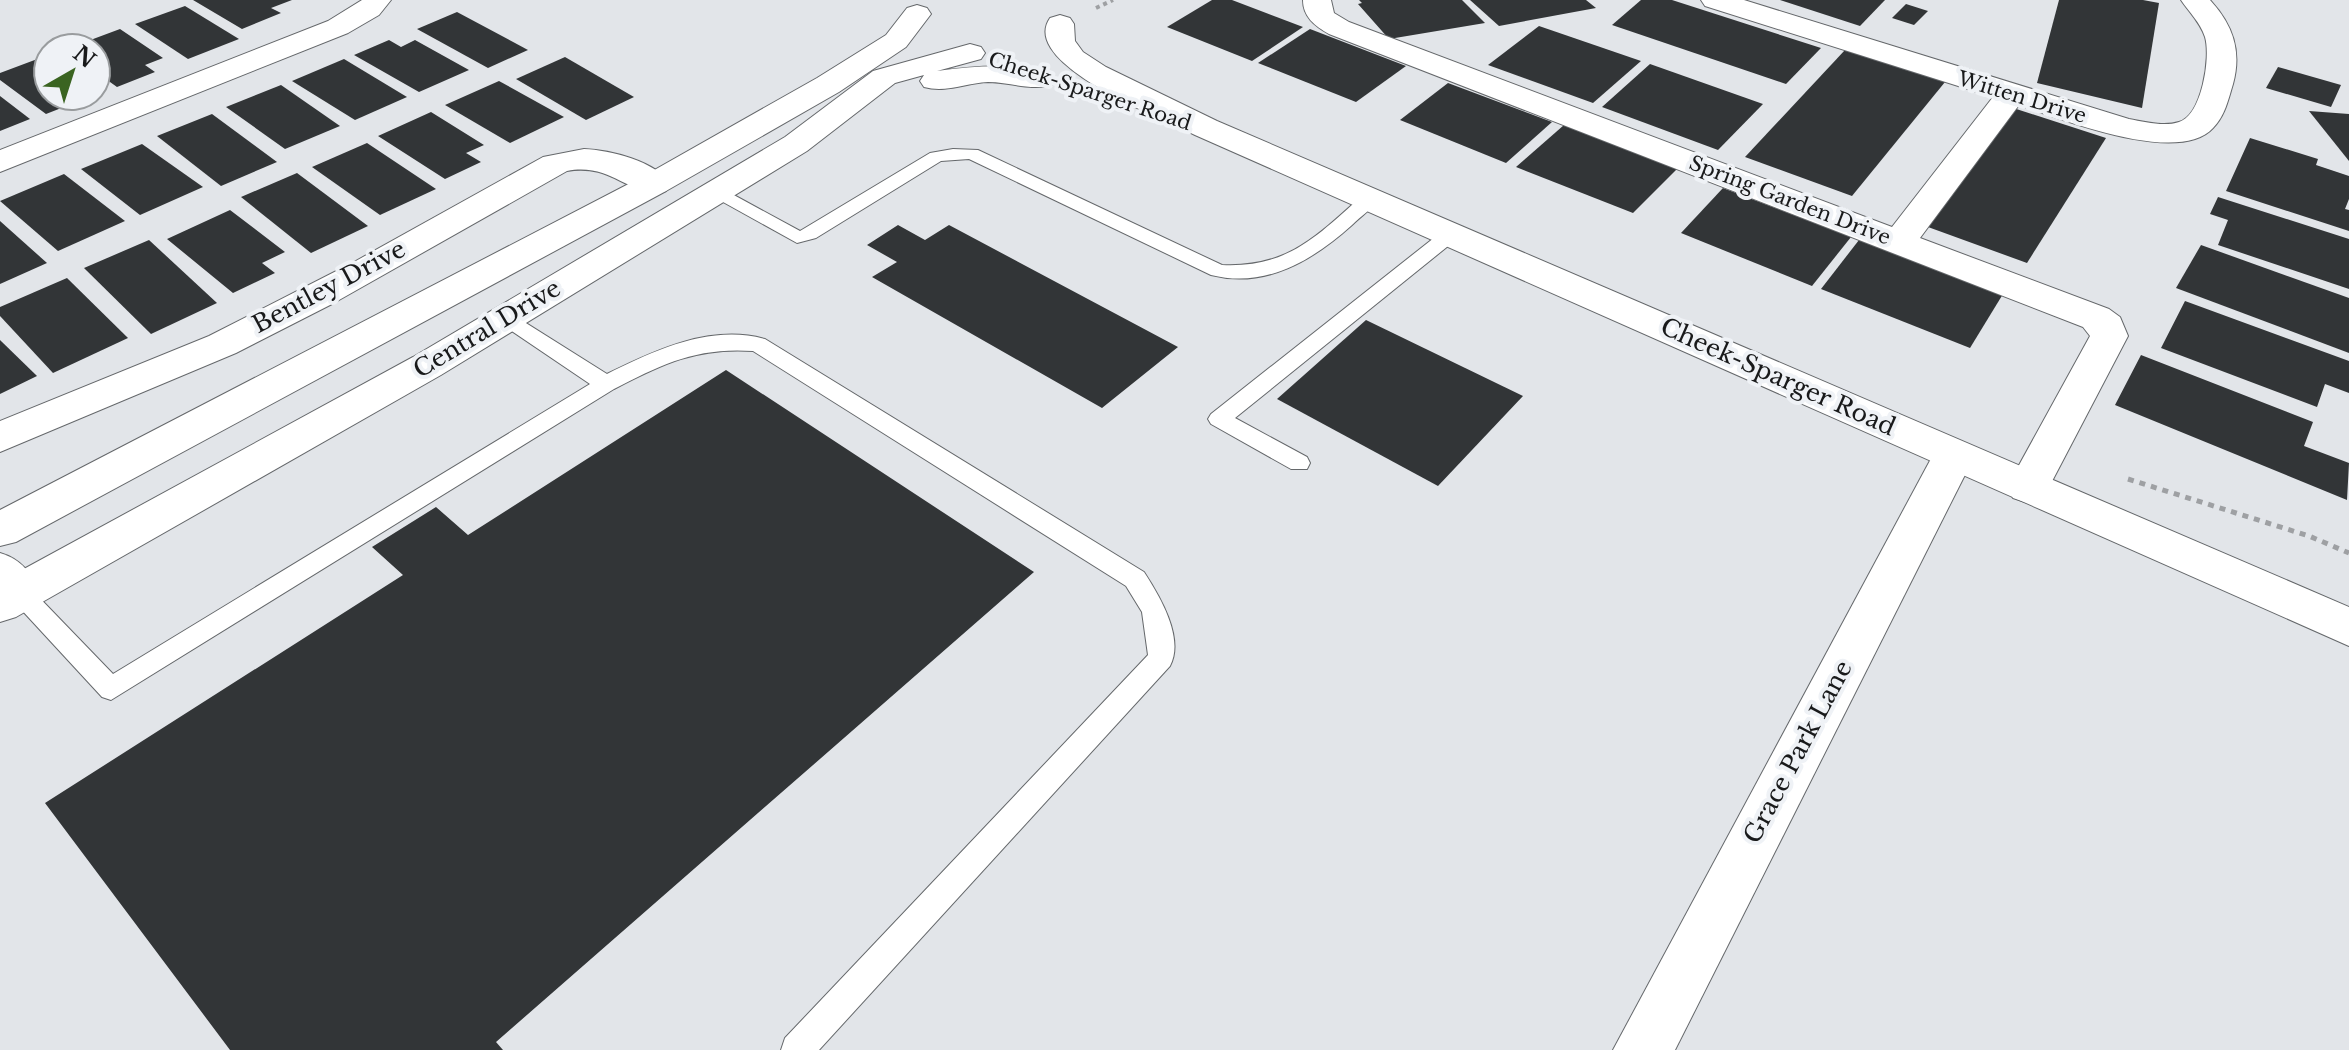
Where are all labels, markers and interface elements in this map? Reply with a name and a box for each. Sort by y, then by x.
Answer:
north arrow [32,32,112,112]
text: N [68,40,101,74]
street label: Cheek-Sparger Road [986,47,1194,135]
street label: Witten Drive [1954,66,2089,128]
street label: Spring Garden Drive [1686,151,1894,249]
street label: Bentley Drive [247,234,410,339]
street label: Central Drive [408,273,566,384]
street label: Cheek-Sparger Road [1656,312,1900,441]
street label: Grace Park Lane [1737,656,1858,848]

